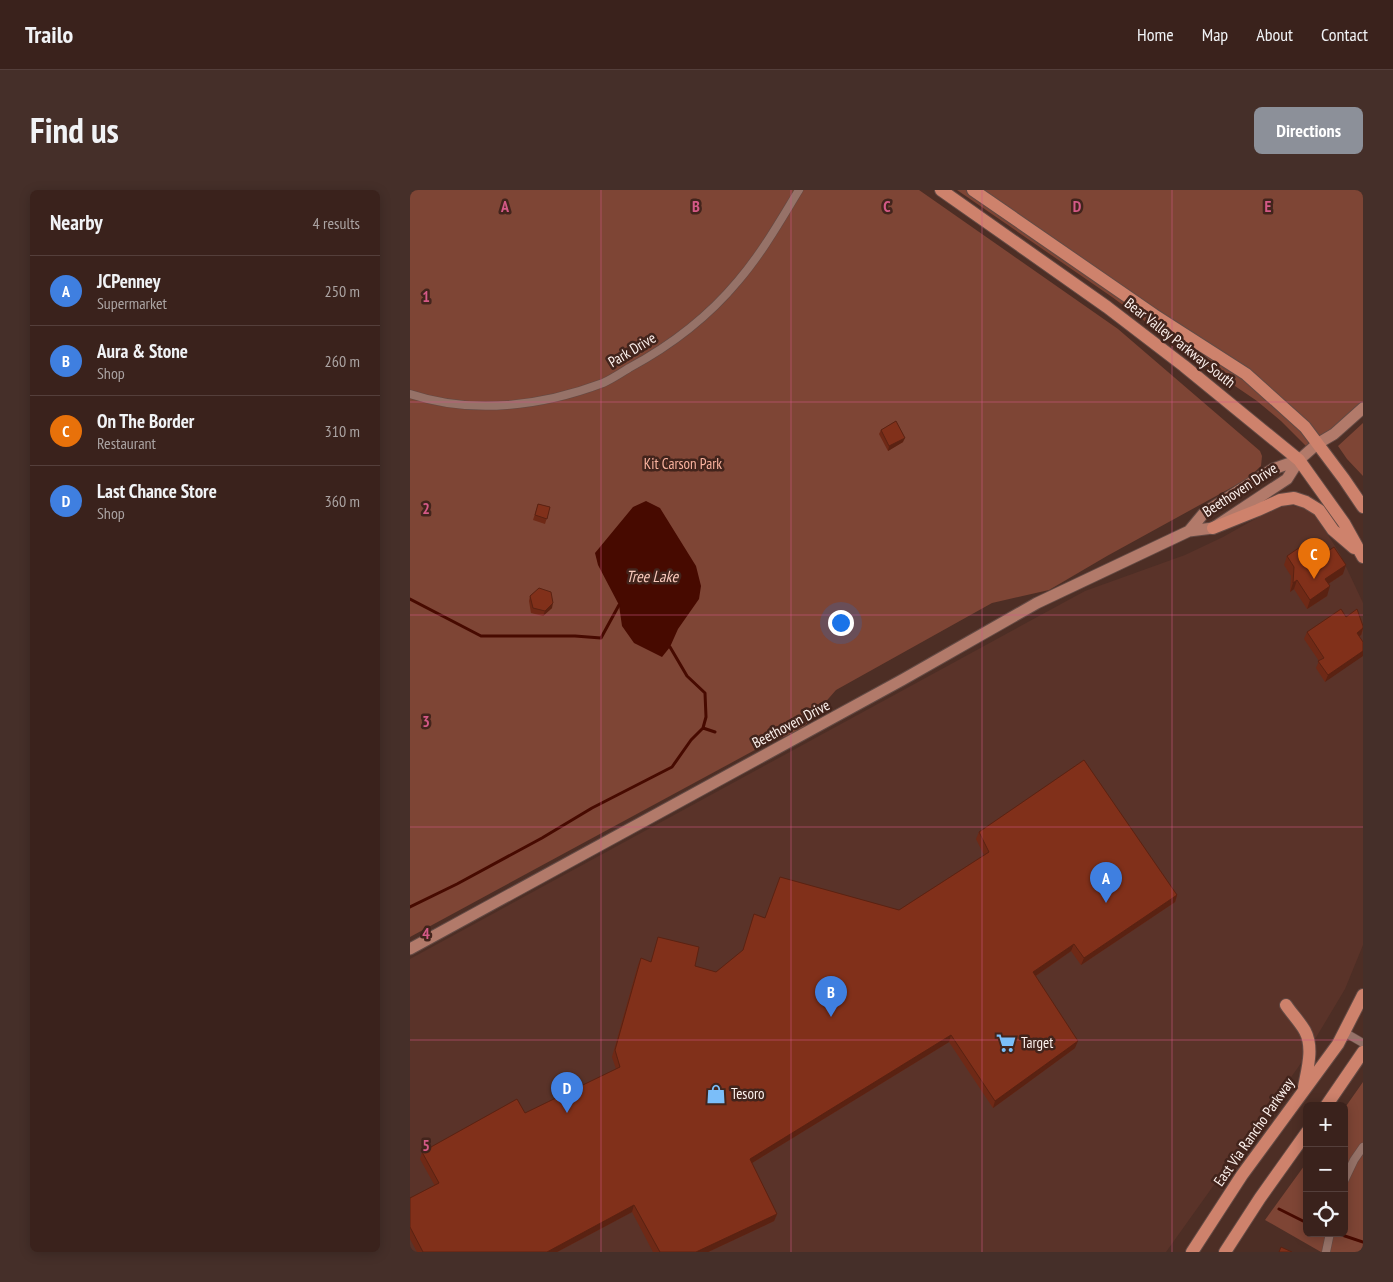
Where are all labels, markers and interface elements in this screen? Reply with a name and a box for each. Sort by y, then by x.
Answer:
text: Trailo [25,19,73,50]
text: Home [1137,23,1174,46]
text: Map [1202,23,1228,46]
text: About [1256,23,1293,46]
text: Contact [1321,23,1368,46]
text: Find us [30,107,119,153]
button: Directions [1254,107,1363,154]
text: A [500,196,510,216]
text: B [692,196,700,216]
text: C [883,196,891,216]
text: D [1073,196,1082,216]
text: E [1265,196,1272,216]
text: Nearby [50,209,103,236]
text: 4 results [313,213,360,233]
text: JCPenney [97,269,160,293]
text: A [62,281,70,301]
text: 250 m [325,281,360,301]
text: 1 [422,286,430,306]
text: Supermarket [97,293,167,313]
street label: Bear Valley Parkway South [1121,293,1240,392]
street label: Park Drive [604,328,659,371]
text: Aura & Stone [97,339,188,363]
text: B [62,351,70,371]
text: 260 m [325,351,360,371]
text: Shop [97,363,125,383]
text: On The Border [97,409,194,433]
text: C [62,421,70,441]
text: 310 m [325,421,360,441]
text: Restaurant [97,433,156,453]
park label: Kit Carson Park [644,454,722,473]
street label: Beethoven Drive [1199,458,1281,521]
text: Last Chance Store [97,479,217,503]
text: D [62,491,70,511]
text: 360 m [325,491,360,511]
text: 2 [422,498,430,518]
text: Shop [97,503,125,523]
pin: C [1298,538,1330,579]
water label: Tree Lake [626,566,679,586]
your location [828,610,854,636]
street label: Beethoven Drive [749,695,833,752]
text: 3 [422,711,430,731]
pin: A [1090,862,1122,903]
text: 4 [422,923,430,943]
pin: B [815,976,847,1017]
supermarket icon: Target [995,1032,1017,1054]
place label: Target [1021,1033,1053,1052]
pin: D [551,1072,583,1113]
street label: East Via Rancho Parkway [1209,1074,1298,1190]
shop icon: Tesoro [705,1083,727,1105]
place label: Tesoro [731,1084,765,1103]
map controls [1303,1102,1348,1237]
button: + [1303,1102,1348,1147]
text: 5 [422,1135,430,1155]
button: − [1303,1147,1348,1192]
button: locate [1303,1192,1348,1237]

